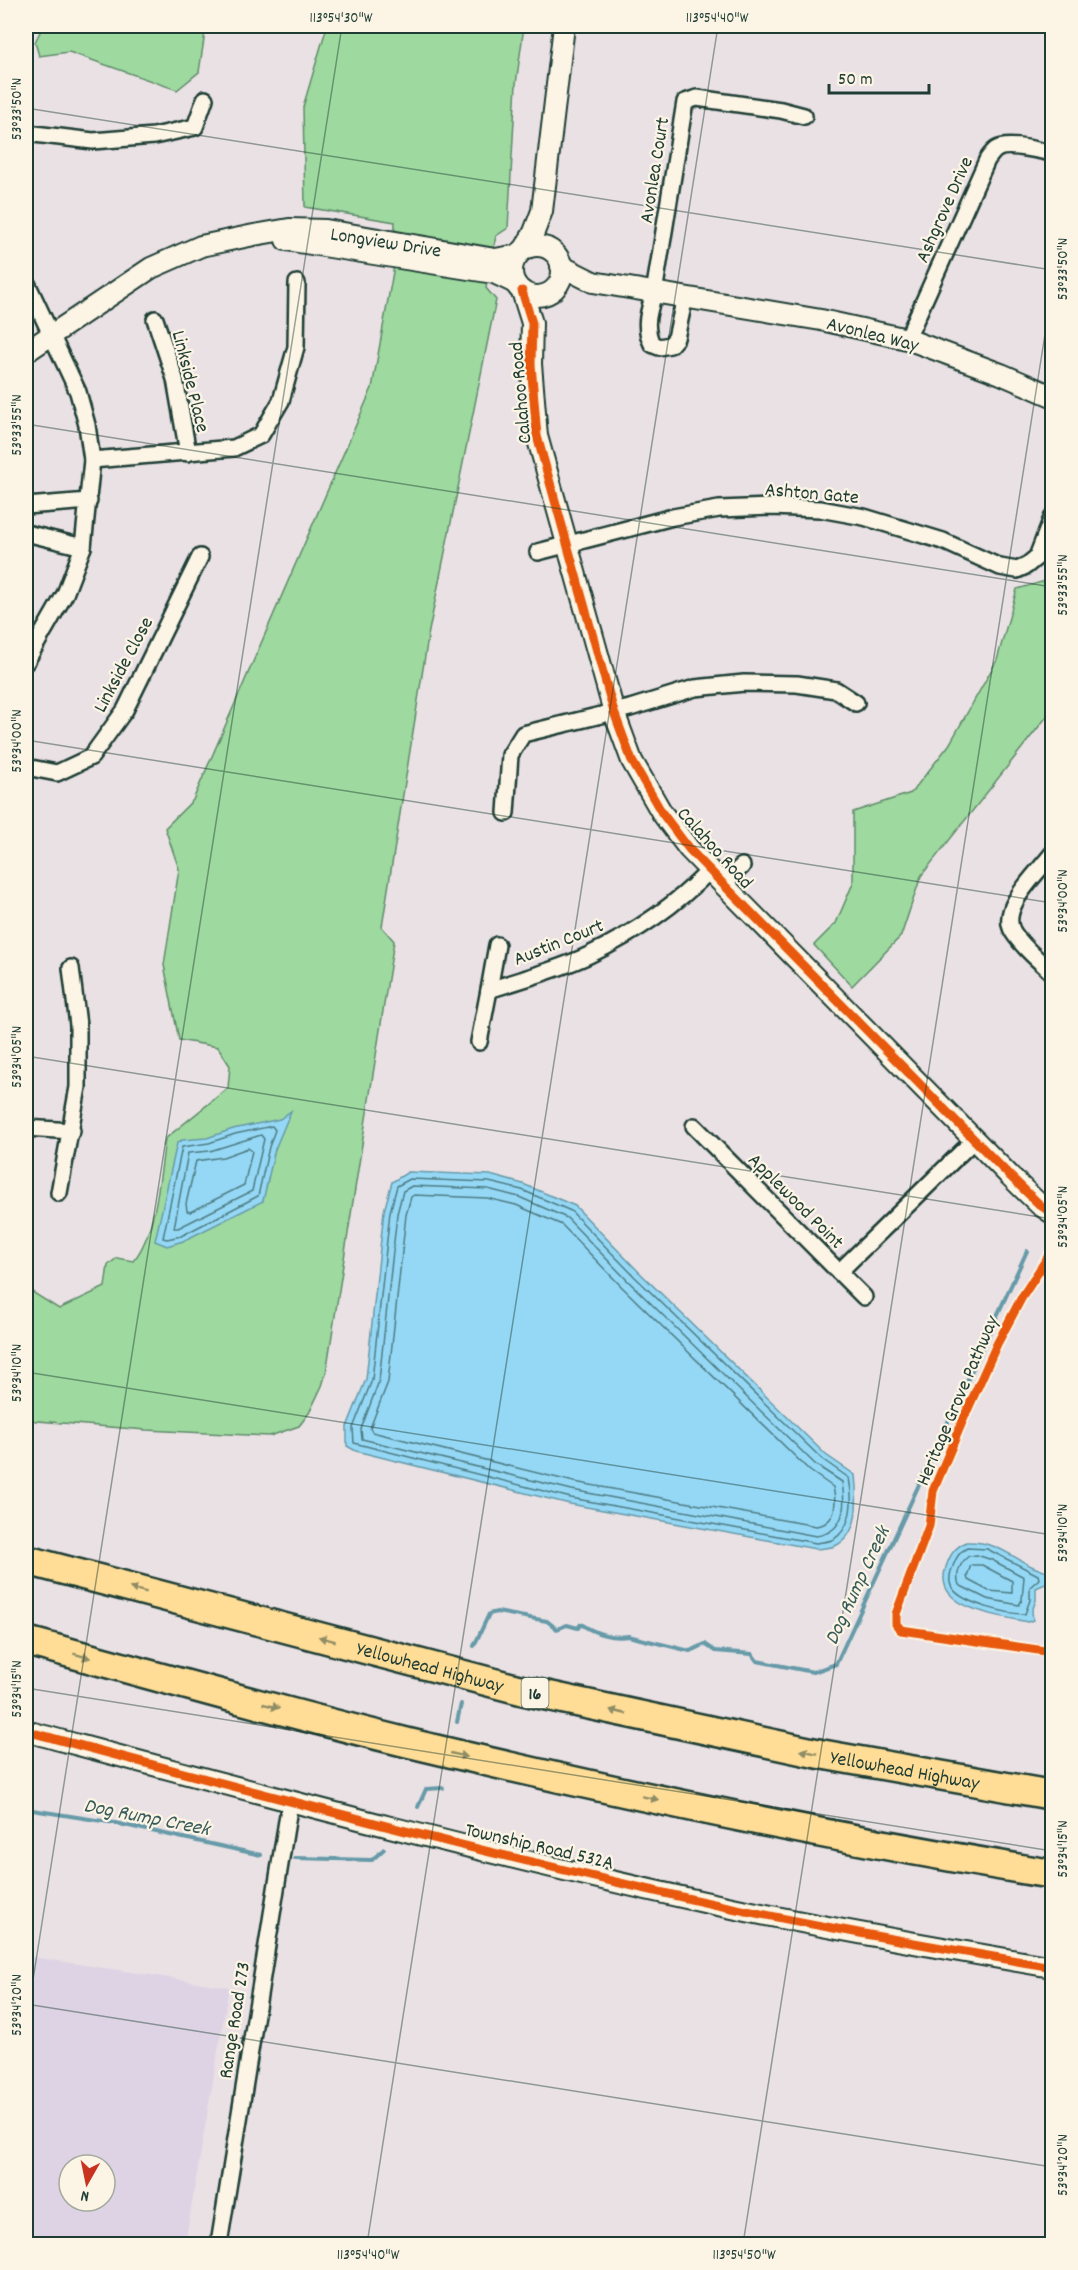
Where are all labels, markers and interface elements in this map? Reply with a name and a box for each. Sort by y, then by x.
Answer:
text: 113°54'30"W [310,8,373,30]
text: 113°54'40"W [686,8,749,30]
scale bar [829,57,930,95]
text: 50 m [838,68,873,93]
text: 53°33'50"N [7,78,29,140]
street label: Avonlea Court [634,115,678,226]
street label: Ashgrove Drive [910,152,982,268]
street label: Longview Drive [328,221,443,267]
text: 53°33'50"N [1053,238,1075,300]
street label: Avonlea Way [823,311,922,361]
street label: Linkside Place [163,328,215,436]
street label: Calahoo Road [504,341,540,445]
text: 53°33'55"N [7,394,29,456]
street label: Ashton Gate [764,477,860,513]
text: 53°33'55"N [1053,554,1075,616]
street label: Linkside Close [88,612,162,718]
text: 53°34'00"N [7,709,29,773]
street label: Calahoo Road [669,802,758,896]
text: 53°34'00"N [1053,869,1075,933]
street label: Austin Court [510,913,608,975]
text: 53°34'05"N [7,1026,29,1088]
street label: Applewood Point [740,1148,849,1257]
text: 53°34'05"N [1053,1186,1075,1248]
street label: Heritage Grove Pathway [910,1311,1008,1491]
text: 53°34'10"N [7,1344,29,1402]
text: 53°34'10"N [1053,1504,1075,1562]
water label: Dog Rump Creek [818,1520,900,1650]
one-way arrow [129,1584,148,1594]
one-way arrow [318,1634,336,1644]
street label: Yellowhead Highway [353,1636,507,1702]
one-way arrow [73,1652,91,1662]
text: 53°34'15"N [7,1660,29,1718]
road number: 16 [522,1678,548,1708]
one-way arrow [262,1702,280,1711]
one-way arrow [608,1707,627,1716]
street label: Yellowhead Highway [828,1745,982,1799]
one-way arrow [800,1746,818,1756]
one-way arrow [450,1750,469,1760]
water label: Dog Rump Creek [81,1792,214,1846]
one-way arrow [640,1794,659,1803]
street label: Township Road 532A [462,1817,617,1879]
text: 53°34'15"N [1053,1820,1075,1878]
street label: Range Road 273 [213,1960,259,2081]
text: 53°34'20"N [7,1974,29,2036]
text: 53°34'20"N [1053,2134,1075,2196]
north arrow [57,2153,117,2213]
text: N [79,2183,91,2207]
text: 113°54'40"W [337,2245,400,2267]
text: 113°54'50"W [712,2245,776,2267]

